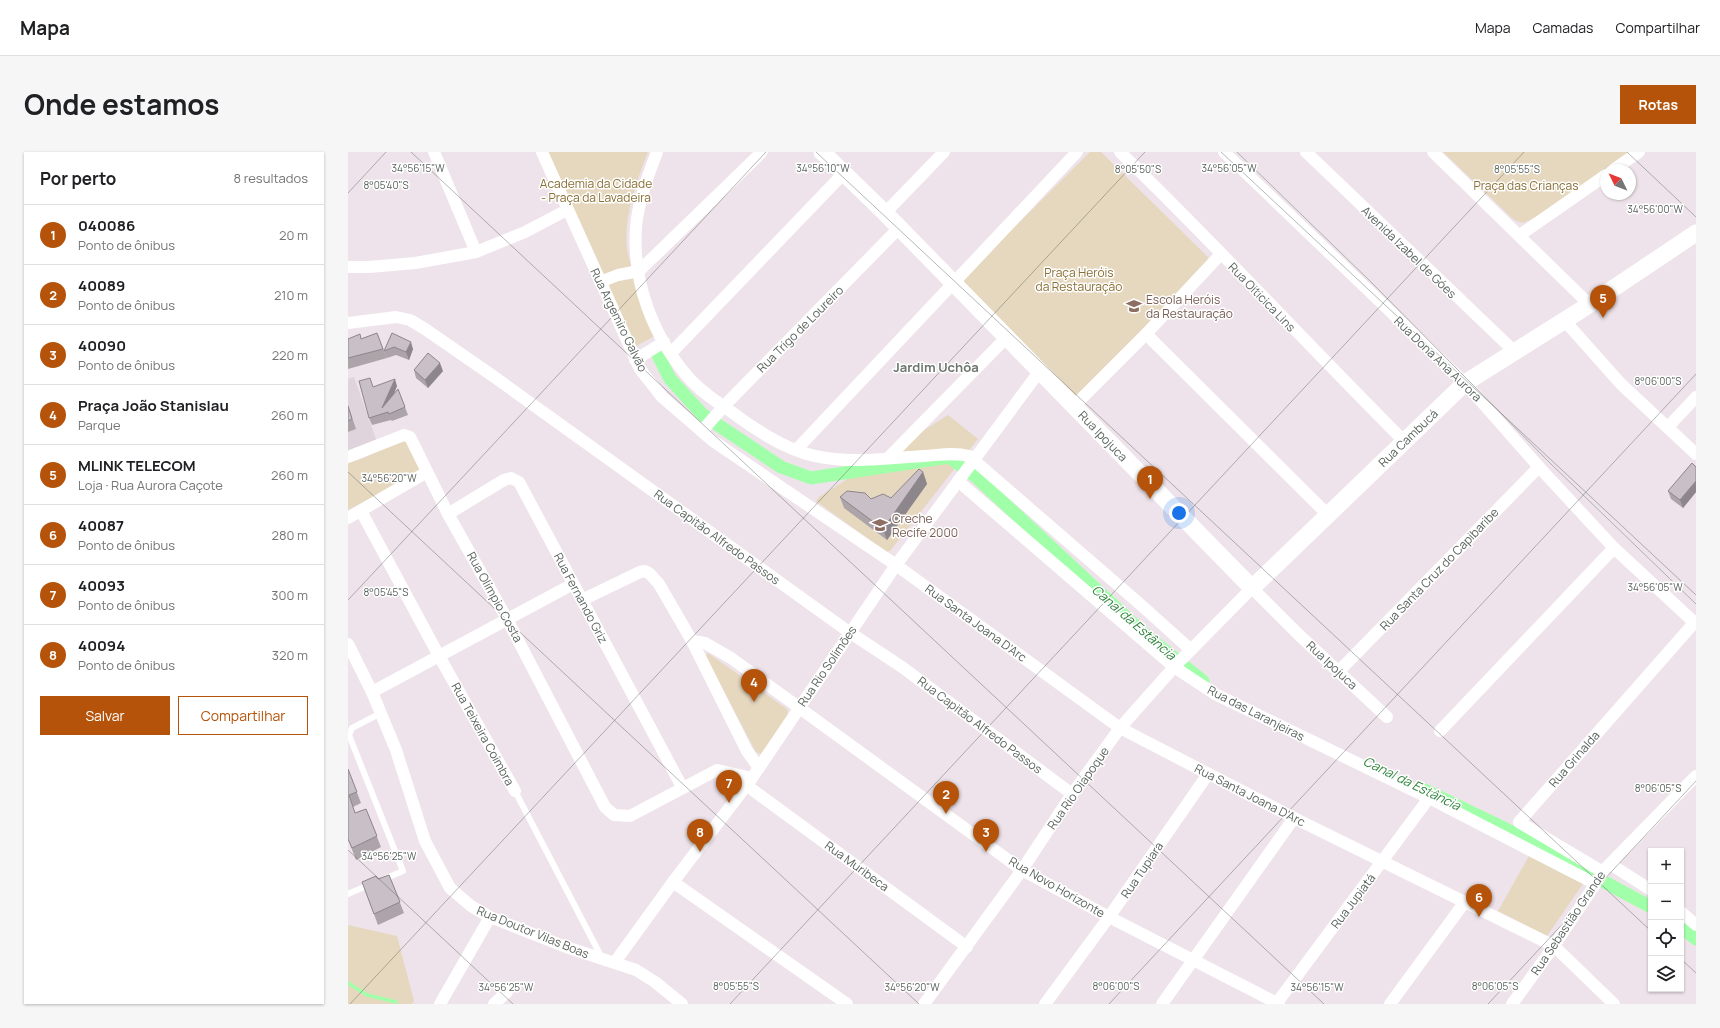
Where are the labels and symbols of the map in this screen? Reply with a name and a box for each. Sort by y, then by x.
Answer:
text: 34°56'15"W [392,161,445,175]
text: 34°56'10"W [796,161,850,175]
text: 34°56'05"W [1201,161,1257,175]
text: 8°05'50"S [1115,162,1161,176]
text: 8°05'55"S [1494,162,1540,176]
north arrow [1600,164,1636,200]
park label: Academia da Cidade - Praça da Lavadeira [540,175,652,206]
park label: Praça das Crianças [1473,177,1579,194]
text: 8°05'40"S [363,178,409,192]
street label: Avenida Izabel de Góes [1358,202,1460,302]
text: 34°56'00"W [1627,202,1683,216]
street label: Rua Oiticica Lins [1225,259,1299,335]
park label: Praça Heróis da Restauração [1036,264,1122,295]
street label: Rua Argemiro Galvão [586,265,652,375]
street label: Rua Trigo de Loureiro [753,282,847,376]
pin: 5 [1590,285,1616,318]
place label: Escola Heróis da Restauração [1146,291,1233,322]
school or university icon: Escola Heróis da Restauração [1125,297,1143,315]
street label: Rua Dona Ana Aurora [1390,313,1486,405]
district label: Jardim Uchôa [893,358,979,376]
text: 8°06'00"S [1634,374,1682,388]
street label: Rua Cambucá [1375,405,1441,471]
street label: Rua Ipojuca [1075,407,1131,465]
pin: 1 [1137,466,1163,499]
text: 34°56'20"W [361,471,417,485]
street label: Rua Capitão Alfredo Passos [651,485,783,589]
your location [1169,503,1189,523]
street label: Rua Santa Cruz do Capibaribe [1376,504,1502,634]
place label: Creche Recife 2000 [892,510,958,541]
school or university icon: Creche Recife 2000 [871,516,889,534]
street label: Rua Olímpio Costa [463,549,527,645]
street label: Rua Fernando Griz [550,550,612,646]
street label: Rua Santa Joana D'Arc [922,580,1031,666]
water label: Canal da Estância [1088,580,1181,664]
text: 34°56'05"W [1627,580,1683,594]
text: 8°05'45"S [364,585,408,599]
street label: Rua Rio Solimões [794,622,860,710]
street label: Rua Ipojuca [1303,637,1361,693]
pin: 4 [741,669,767,702]
street label: Rua Capitão Alfredo Passos [914,672,1046,778]
street label: Rua Teixeira Coimbra [448,679,518,789]
street label: Rua das Laranjeiras [1205,681,1307,745]
street label: Rua Grinalda [1545,727,1603,791]
street label: Rua Rio Oiapoque [1043,743,1113,833]
water label: Canal da Estância [1360,752,1464,815]
street label: Rua Santa Joana D'Arc [1192,760,1309,830]
pin: 7 [716,770,742,803]
pin: 2 [933,781,959,814]
text: 8°06'05"S [1635,781,1681,795]
pin: 8 [687,819,713,852]
pin: 3 [973,819,999,852]
street label: Rua Muribeca [821,837,893,895]
street label: Rua Tupiara [1117,838,1167,902]
text: 34°56'25"W [362,849,417,863]
street label: Rua Novo Horizonte [1006,853,1108,921]
street label: Rua Sebastião Grande [1527,867,1609,979]
street label: Rua Jupiatá [1327,870,1379,932]
pin: 6 [1466,884,1492,917]
street label: Rua Doutor Vilas Boas [474,902,592,962]
text: 8°05'55"S [713,979,759,993]
text: 8°06'00"S [1092,979,1140,993]
text: 8°06'05"S [1472,979,1518,993]
text: 34°56'25"W [479,980,534,994]
text: 34°56'20"W [884,980,940,994]
text: 34°56'15"W [1291,980,1344,994]

